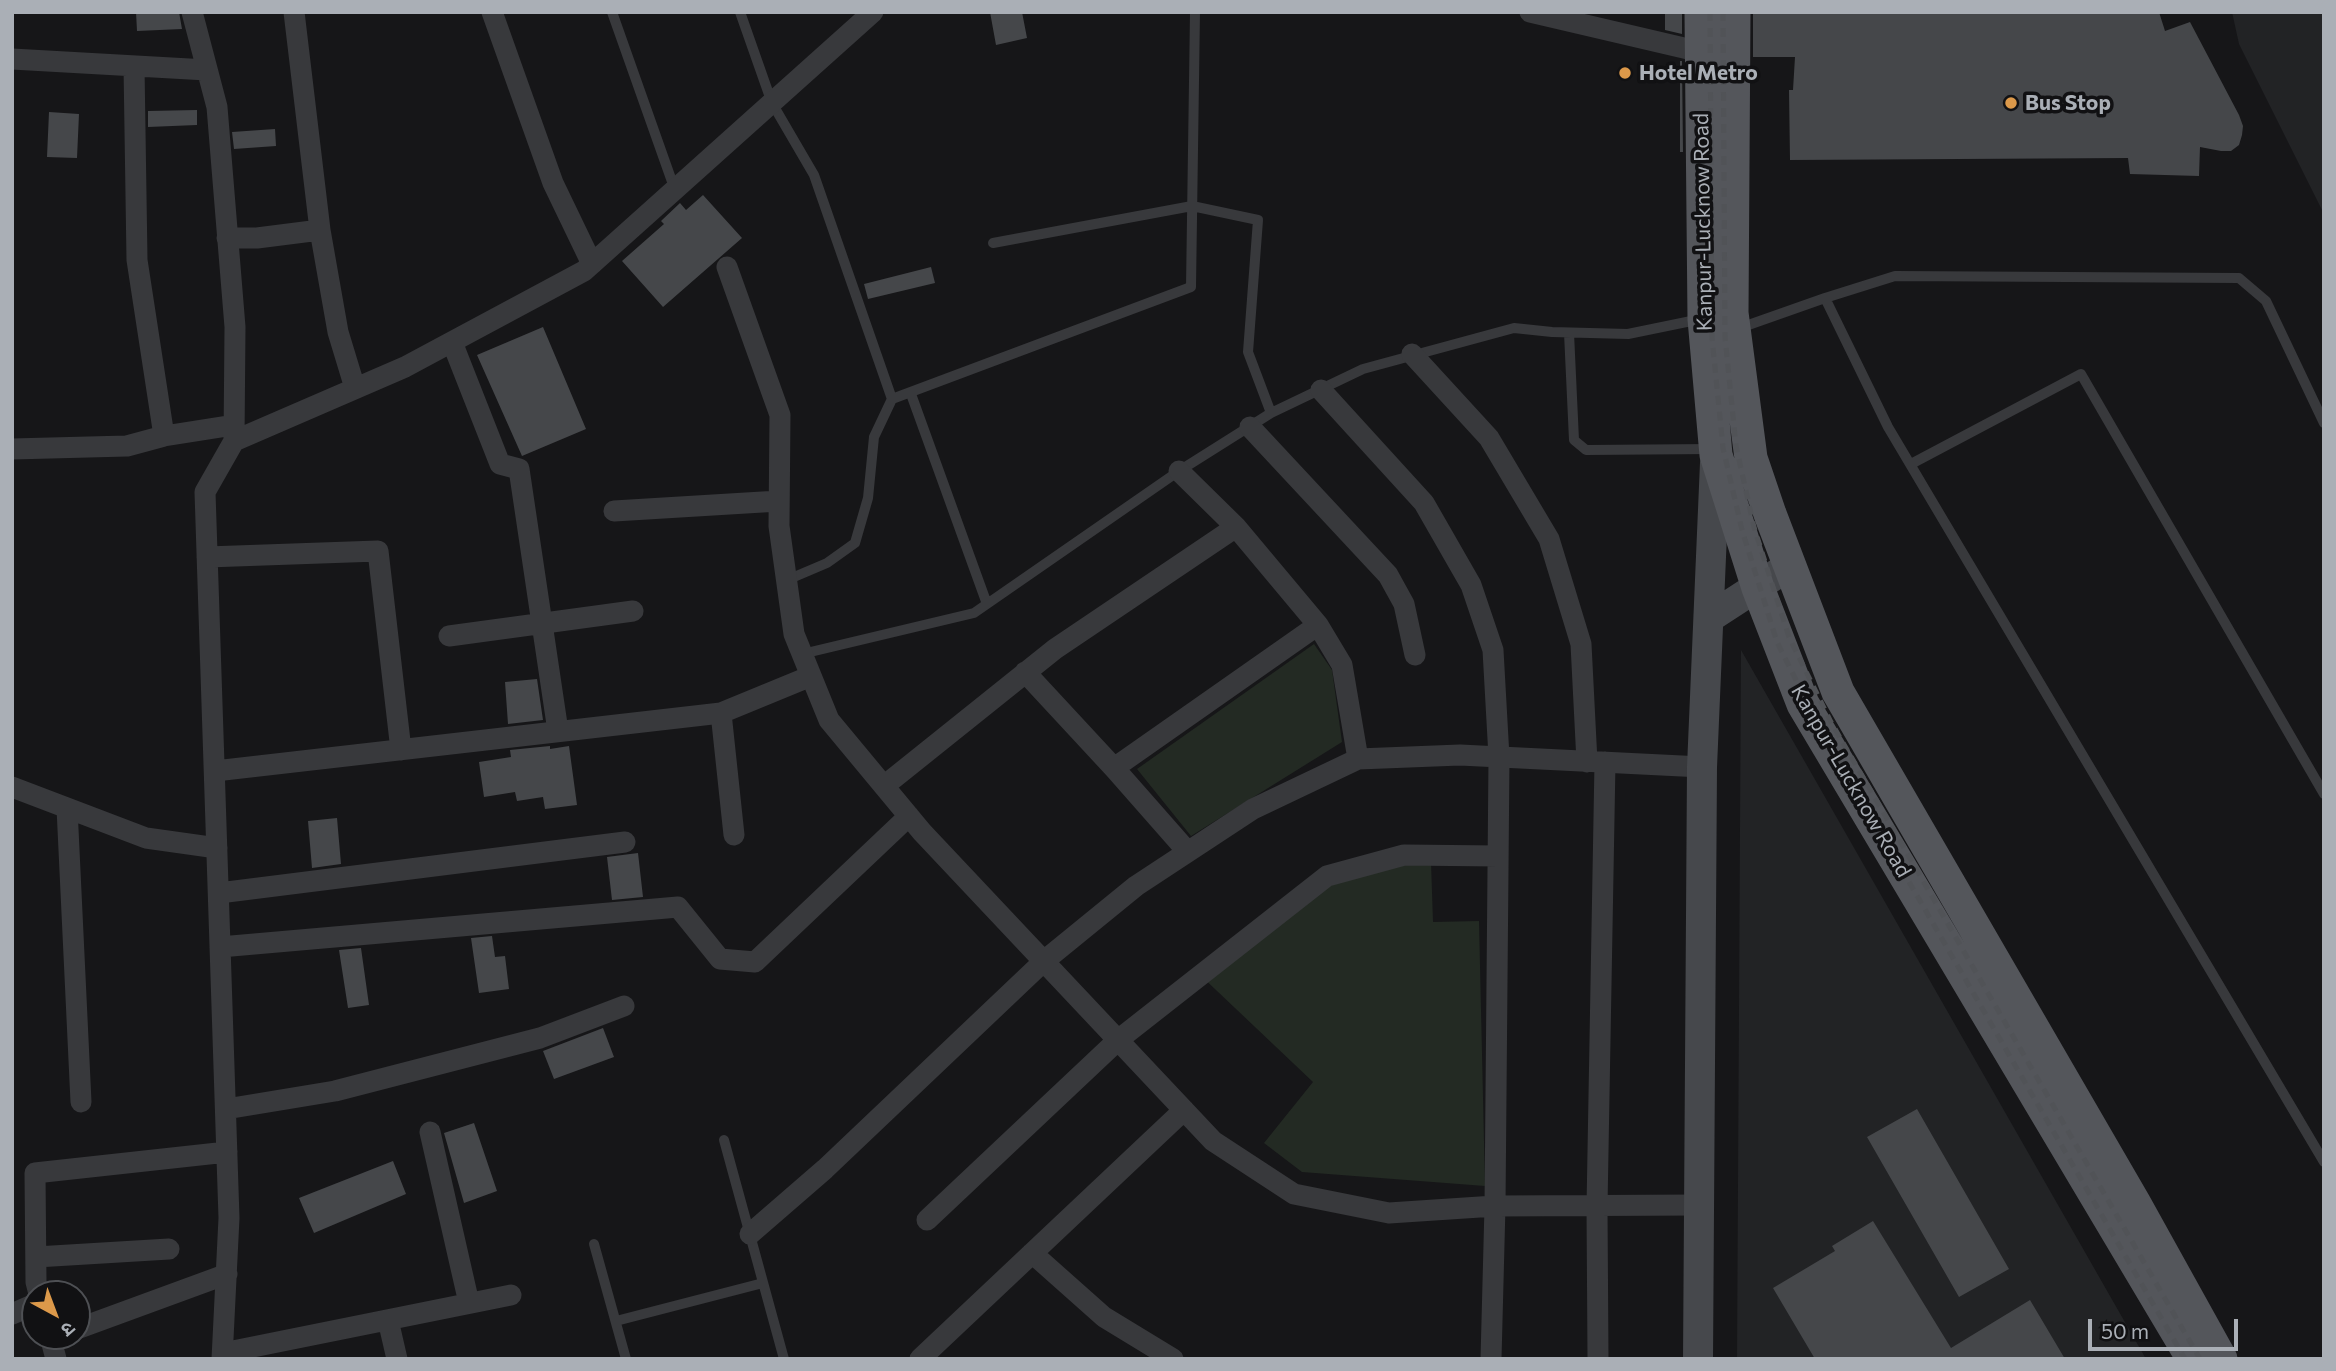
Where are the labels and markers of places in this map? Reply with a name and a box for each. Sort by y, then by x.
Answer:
place label: Hotel Metro [1639,60,1758,86]
marker: Hotel Metro [1617,65,1633,81]
place label: Bus Stop [2025,90,2111,116]
marker: Bus Stop [2003,95,2019,111]

